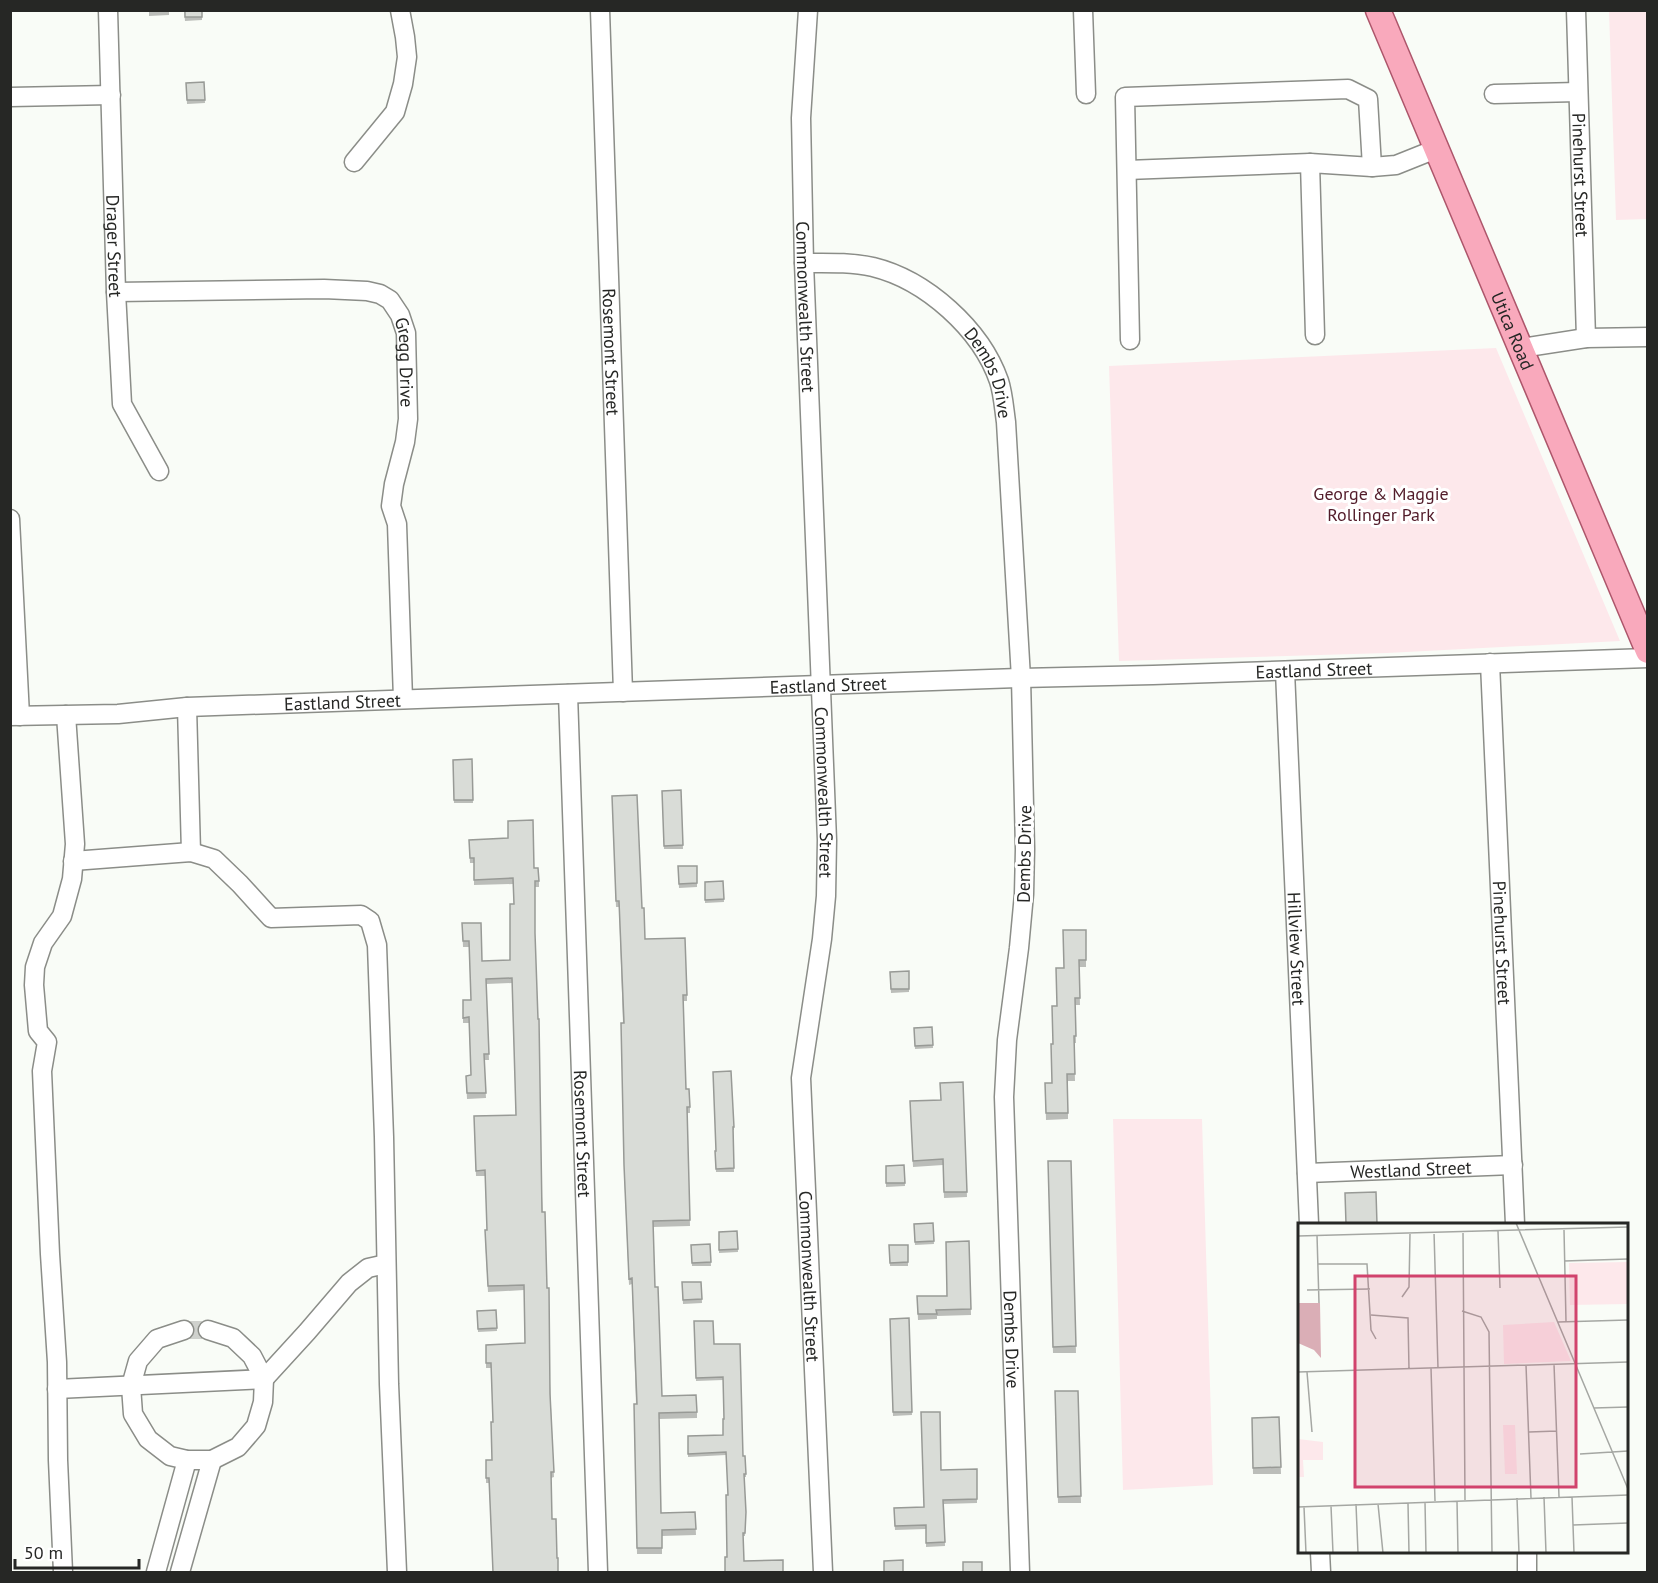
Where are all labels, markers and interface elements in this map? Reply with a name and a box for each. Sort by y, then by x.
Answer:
street label: Pinehurst Street [1568,113,1594,237]
street label: Drager Street [102,194,128,298]
street label: Commonwealth Street [792,221,821,393]
street label: Rosemont Street [598,288,625,416]
street label: Utica Road [1486,288,1540,373]
street label: Gregg Drive [390,314,419,407]
street label: Dembs Drive [960,322,1017,420]
park label: George & Maggie Rollinger Park [1313,482,1449,526]
street label: Eastland Street [1255,656,1373,683]
street label: Eastland Street [769,671,887,698]
street label: Eastland Street [284,688,401,715]
street label: Commonwealth Street [810,706,839,878]
street label: Dembs Drive [1012,805,1036,903]
street label: Pinehurst Street [1488,880,1517,1005]
street label: Hillview Street [1283,892,1311,1006]
street label: Rosemont Street [569,1070,597,1198]
street label: Westland Street [1350,1155,1472,1183]
street label: Commonwealth Street [795,1190,825,1362]
inset map [1298,1223,1628,1553]
street label: Dembs Drive [999,1290,1025,1389]
scale bar [15,1532,140,1570]
text: 50 m [24,1541,63,1564]

